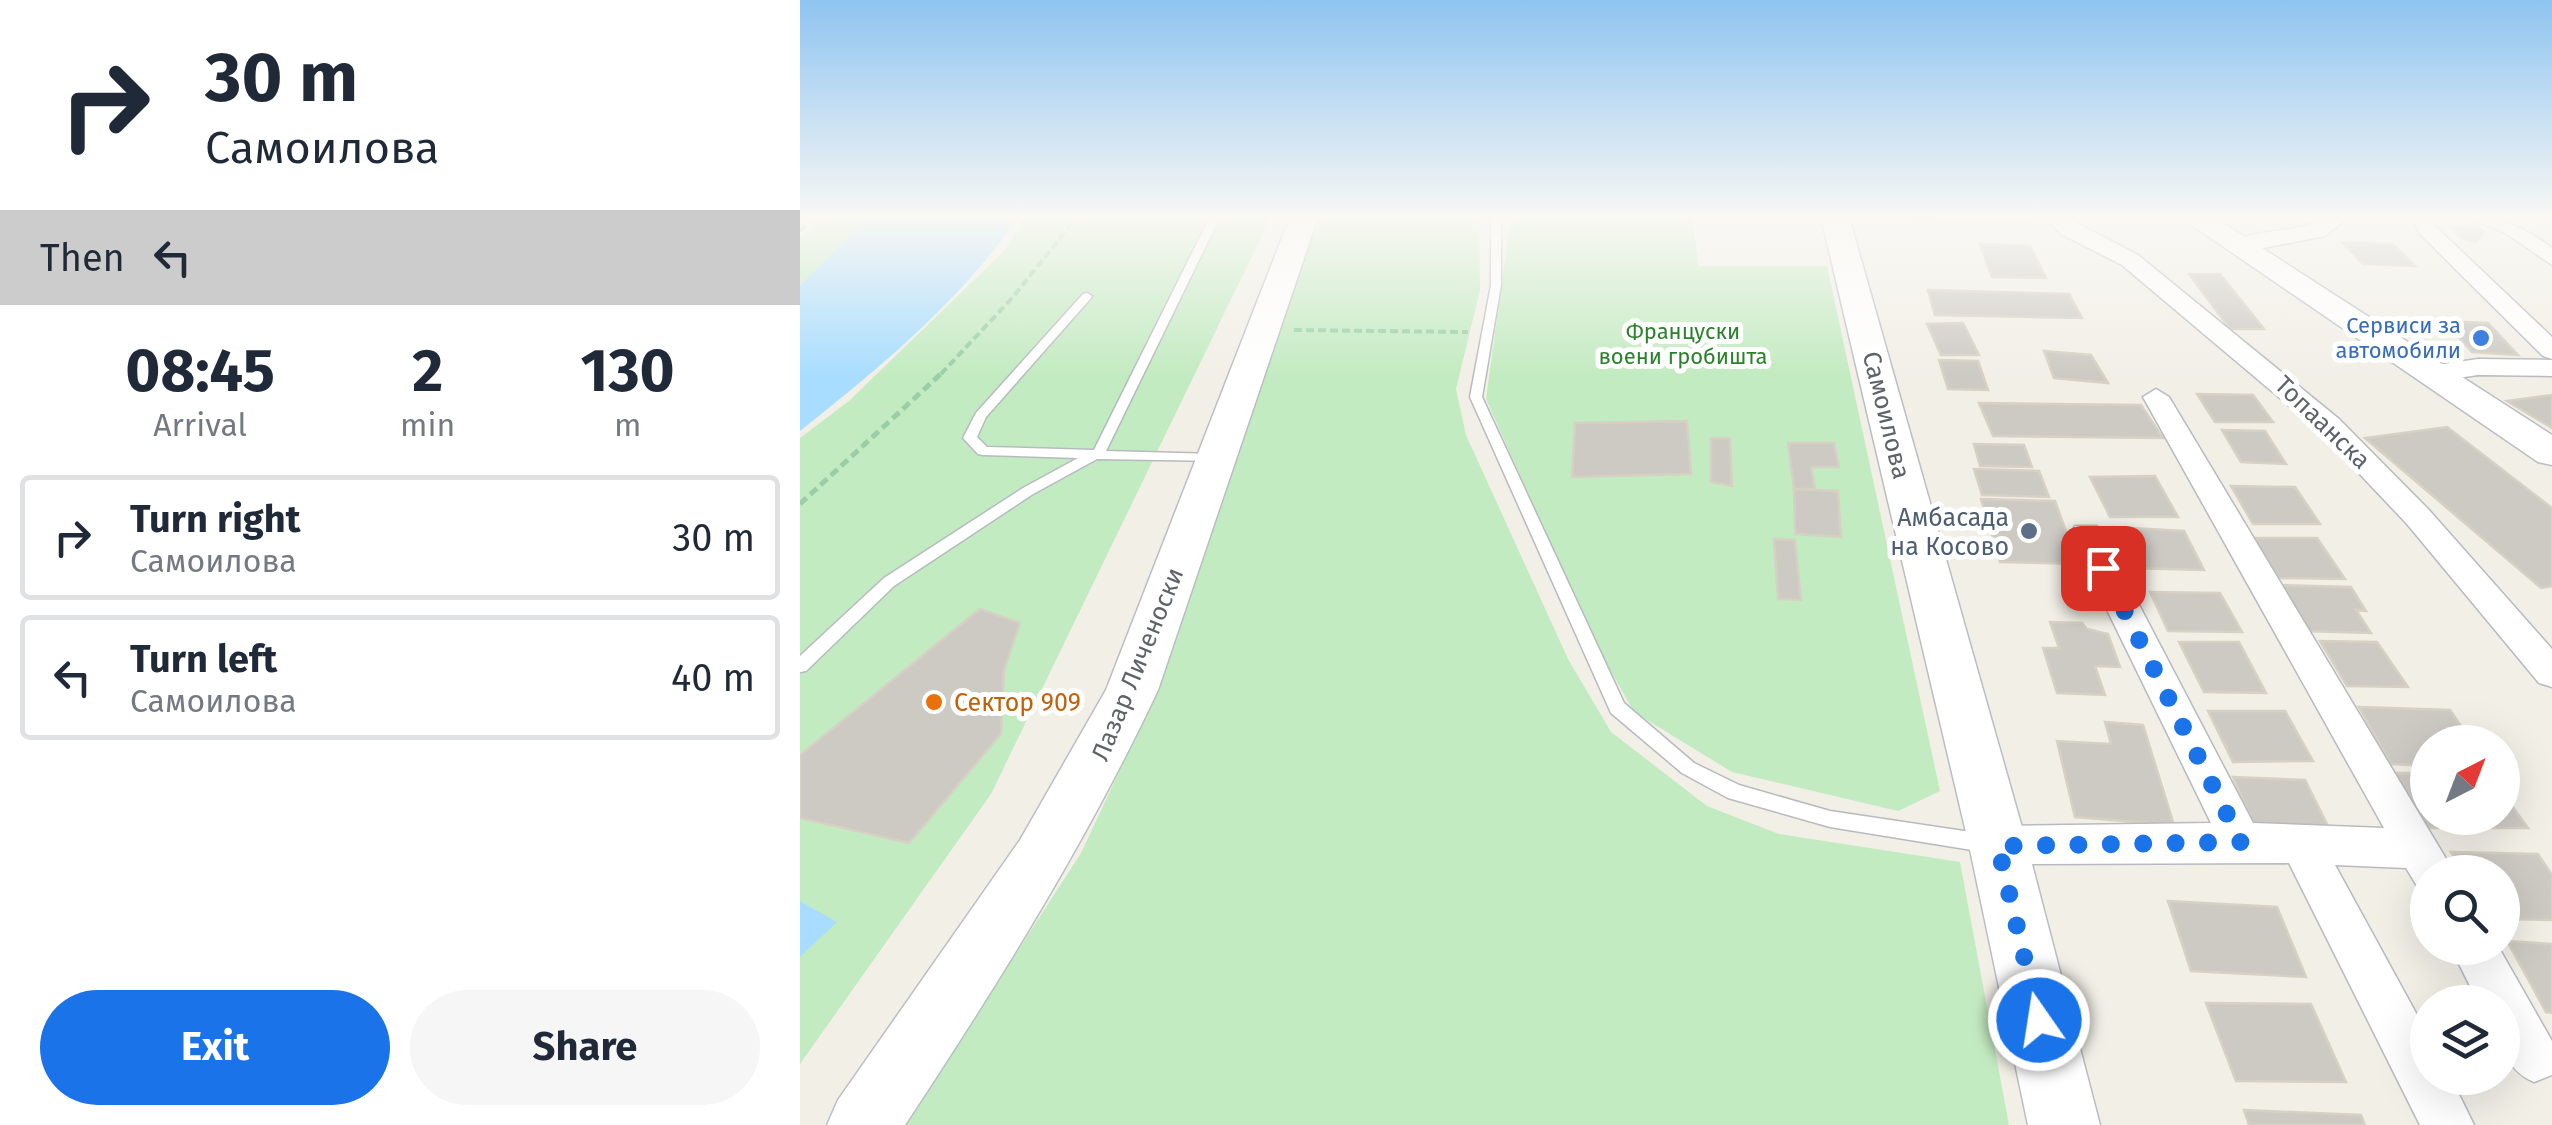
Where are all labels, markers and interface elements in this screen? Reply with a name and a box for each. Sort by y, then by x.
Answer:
text: 30 m [205,36,358,120]
icon: right [40,40,170,170]
text: Самоилова [205,121,439,175]
icon: left [145,230,200,285]
text: Then [40,235,125,281]
place label: Сервиси за автомобили [2335,312,2461,364]
park label: Француски воени гробишта [1598,318,1768,370]
marker: Сервиси за автомобили [2470,327,2492,349]
text: 08:45 [125,335,275,407]
text: 2 [412,335,443,407]
text: 130 [581,335,675,407]
street label: Самоилова [1856,348,1916,482]
street label: Топаанска [2268,370,2376,476]
text: Arrival [153,406,247,444]
text: min [400,406,455,444]
text: m [614,406,641,444]
text: Turn right [130,496,300,542]
place label: Амбасада на Косово [1890,503,2009,562]
icon: right [45,510,100,565]
text: 30 m [672,515,755,561]
marker: Амбасада на Косово [2018,520,2040,542]
pin [2061,526,2146,611]
icon: arrive [2076,541,2131,596]
text: Самоилова [130,542,297,580]
street label: Лазар Личеноски [1085,563,1190,765]
text: Turn left [130,636,277,682]
icon: left [45,650,100,705]
text: 40 m [671,655,755,701]
text: Самоилова [130,682,297,720]
place label: Сектор 909 [954,688,1081,718]
marker: Сектор 909 [923,691,945,713]
north arrow [2410,725,2520,835]
map controls [2410,725,2520,1095]
button: search [2410,855,2520,965]
position arrow [1987,968,2091,1072]
button: layers [2410,985,2520,1095]
button: Exit [40,990,390,1105]
button: Share [410,990,760,1105]

